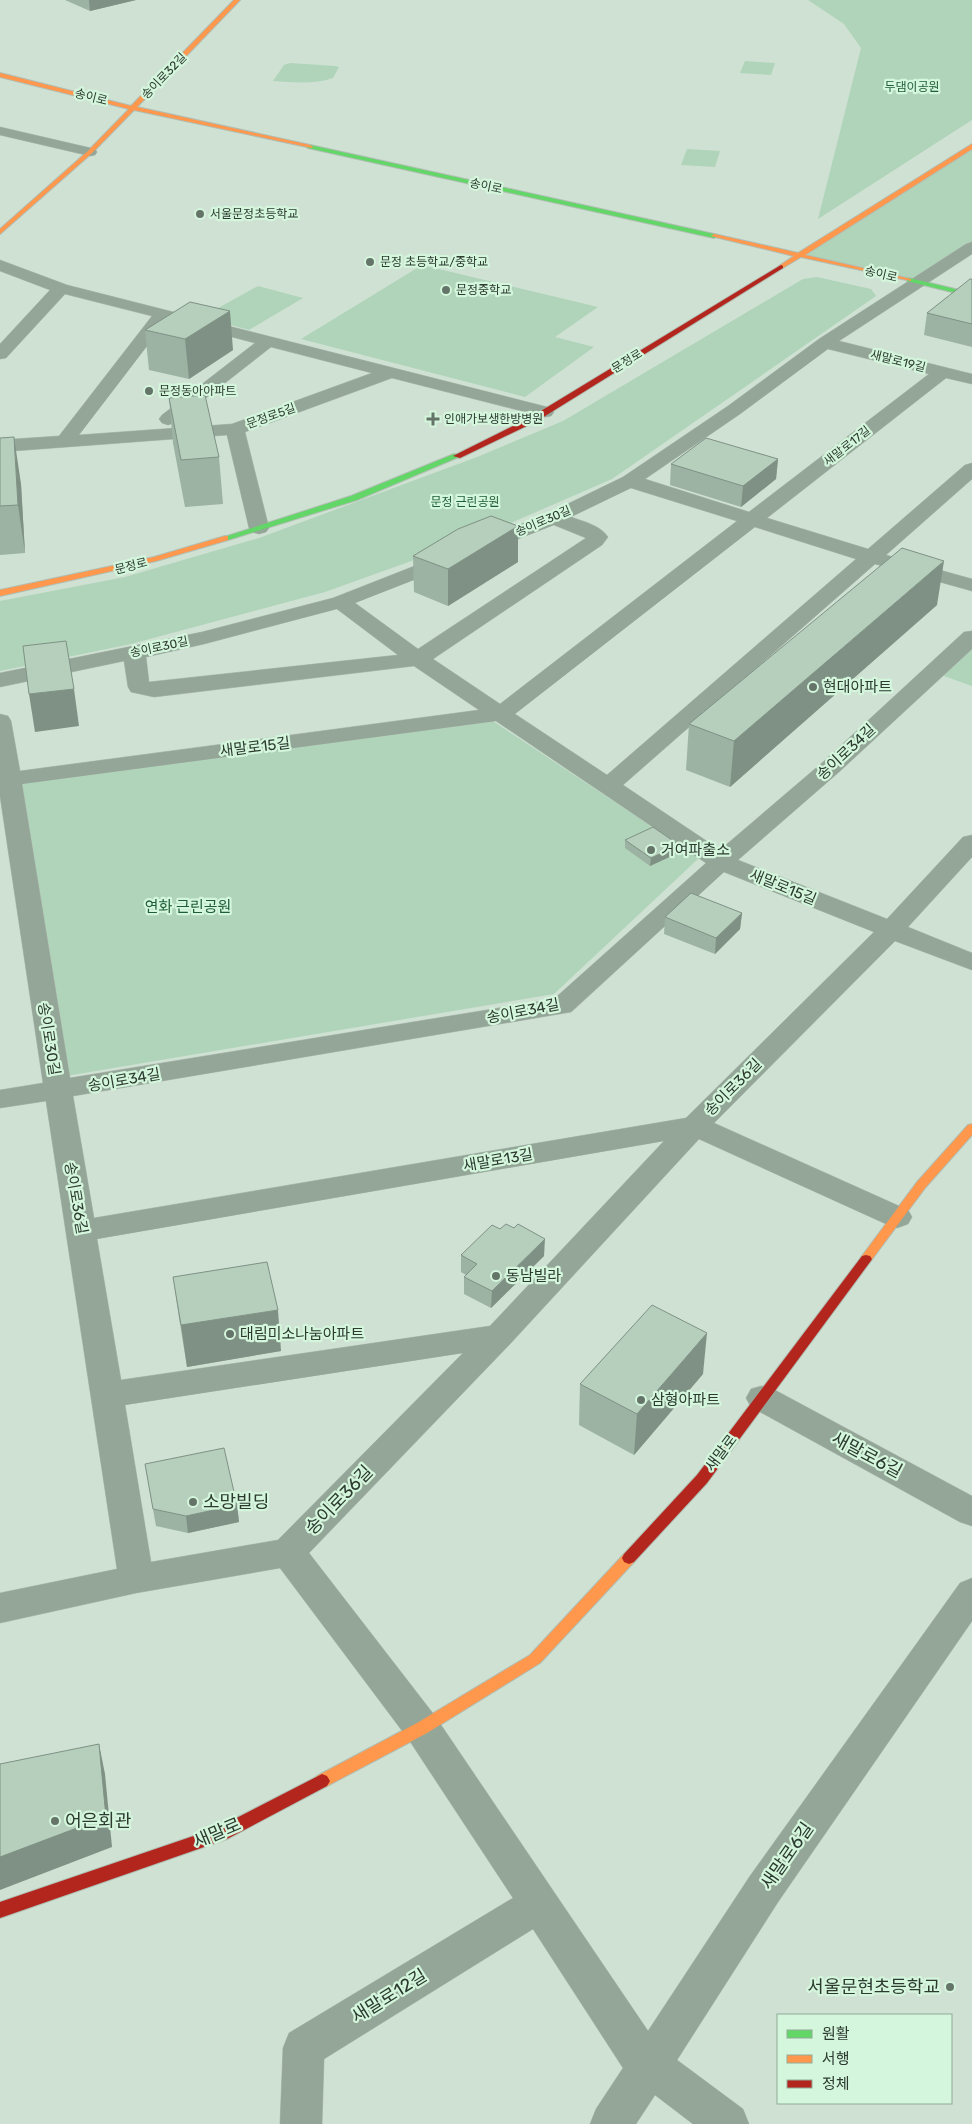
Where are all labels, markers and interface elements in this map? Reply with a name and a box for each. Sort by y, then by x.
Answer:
street label: 송이로32길 [139,50,189,102]
park label: 두댐이공원 [884,80,940,94]
street label: 송이로 [73,86,109,108]
street label: 송이로 [468,176,504,196]
place label: 서울문정초등학교 [210,207,298,221]
marker: 서울문정초등학교 [194,208,206,220]
place label: 문정 초등학교/중학교 [380,255,488,269]
marker: 문정 초등학교/중학교 [364,256,376,268]
street label: 송이로 [863,263,899,285]
place label: 문정중학교 [456,283,511,297]
marker: 문정중학교 [440,284,452,296]
street label: 문정로 [609,346,645,376]
street label: 새말로19길 [869,347,927,375]
place label: 문정동아아파트 [159,384,236,398]
marker: 문정동아아파트 [143,385,155,397]
street label: 문정로5길 [245,401,297,431]
marker: 인애가보생한방병원 [426,412,440,426]
place label: 인애가보생한방병원 [444,412,543,426]
street label: 새말로17길 [821,423,873,469]
park label: 문정 근린공원 [430,495,500,509]
street label: 송이로30길 [513,503,573,539]
street label: 문정로 [113,555,149,577]
street label: 송이로30길 [129,634,189,660]
place label: 현대아파트 [823,678,892,696]
marker: 현대아파트 [807,681,819,693]
street label: 송이로34길 [813,720,879,784]
street label: 새말로15길 [219,734,291,760]
place label: 거여파출소 [661,841,730,859]
marker: 거여파출소 [645,844,657,856]
street label: 새말로15길 [747,865,819,909]
park label: 연화 근린공원 [145,898,231,916]
street label: 송이로34길 [485,995,561,1027]
street label: 송이로30길 [34,1001,64,1077]
street label: 송이로36길 [701,1055,765,1119]
street label: 송이로34길 [86,1065,162,1095]
street label: 새말로13길 [462,1145,534,1175]
street label: 송이로36길 [61,1160,91,1236]
place label: 동남빌라 [506,1267,561,1285]
marker: 동남빌라 [490,1270,502,1282]
place label: 대림미소나눔아파트 [240,1325,364,1343]
marker: 대림미소나눔아파트 [224,1328,236,1340]
place label: 삼형아파트 [651,1391,720,1409]
marker: 삼형아파트 [635,1394,647,1406]
street label: 새말로6길 [828,1427,906,1483]
street label: 새말로 [701,1431,741,1475]
street label: 송이로36길 [301,1461,377,1539]
place label: 소망빌딩 [203,1491,269,1513]
marker: 소망빌딩 [187,1496,199,1508]
place label: 어은회관 [65,1810,132,1832]
street label: 새말로 [190,1813,244,1853]
marker: 어은회관 [49,1815,61,1827]
street label: 새말로6길 [756,1818,818,1894]
street label: 새말로12길 [347,1964,431,2028]
place label: 서울문현초등학교 [808,1976,940,1998]
marker: 서울문현초등학교 [944,1981,956,1993]
legend [777,2014,952,2104]
text: 원활 [822,2025,850,2043]
text: 서행 [822,2050,850,2068]
text: 정체 [822,2075,850,2093]

